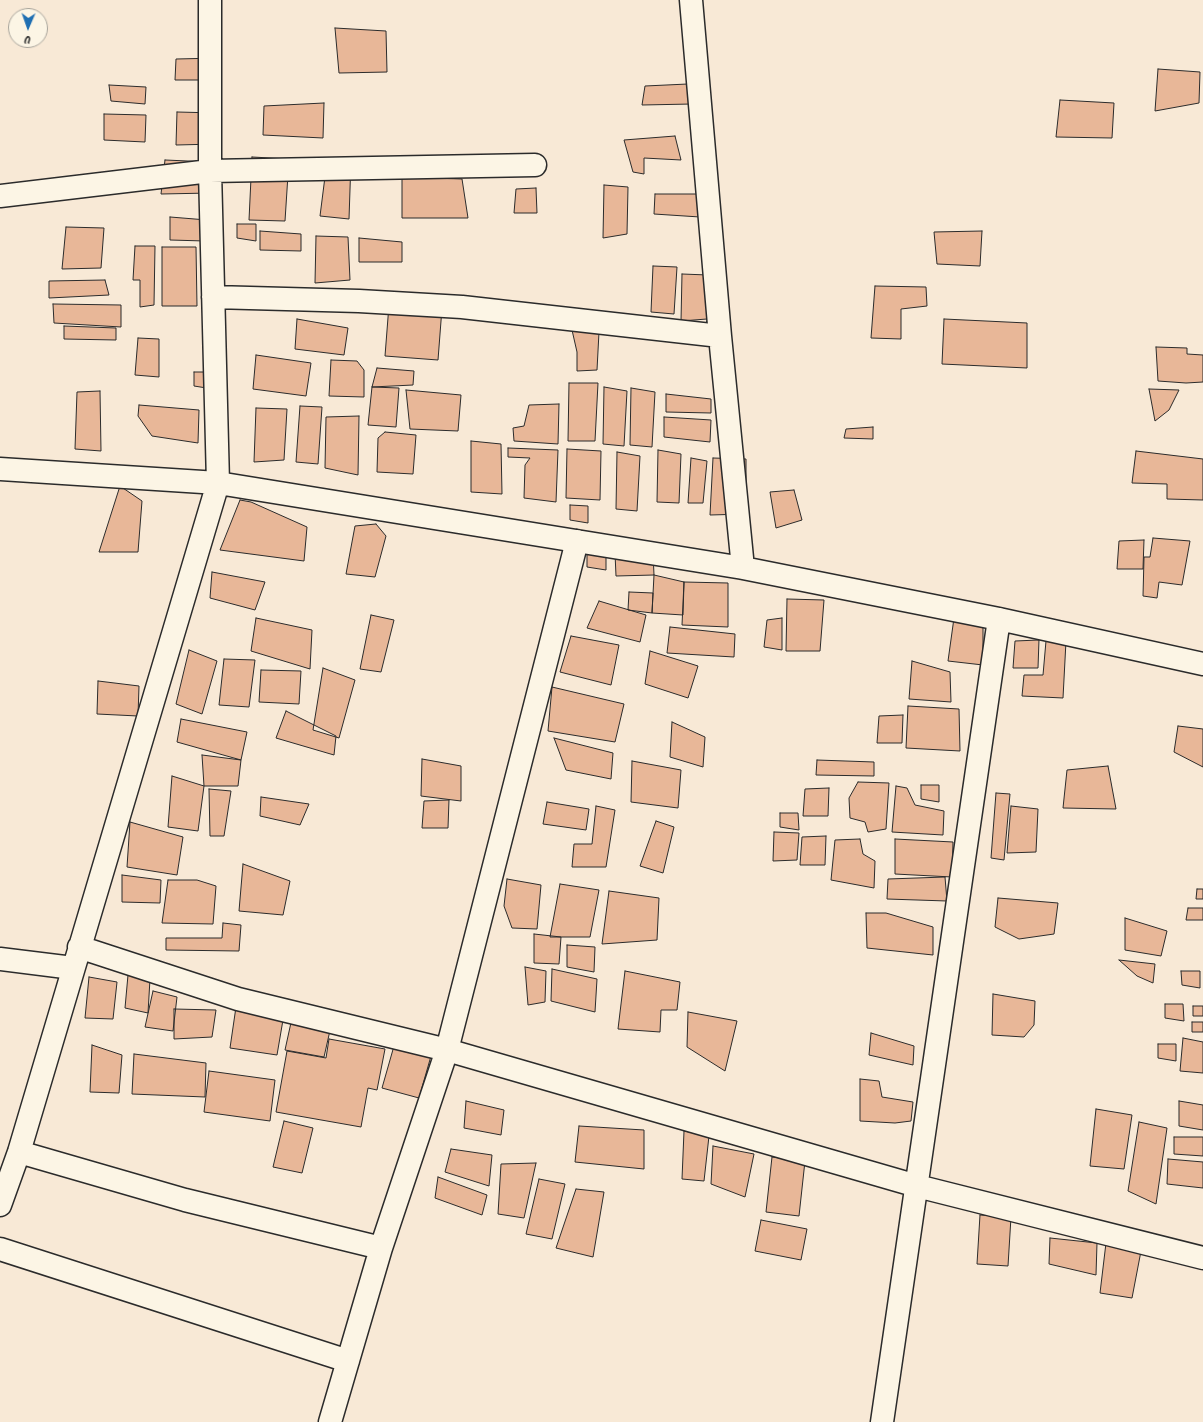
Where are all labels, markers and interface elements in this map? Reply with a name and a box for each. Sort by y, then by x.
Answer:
north arrow [8,8,48,48]
text: U [24,30,31,48]

